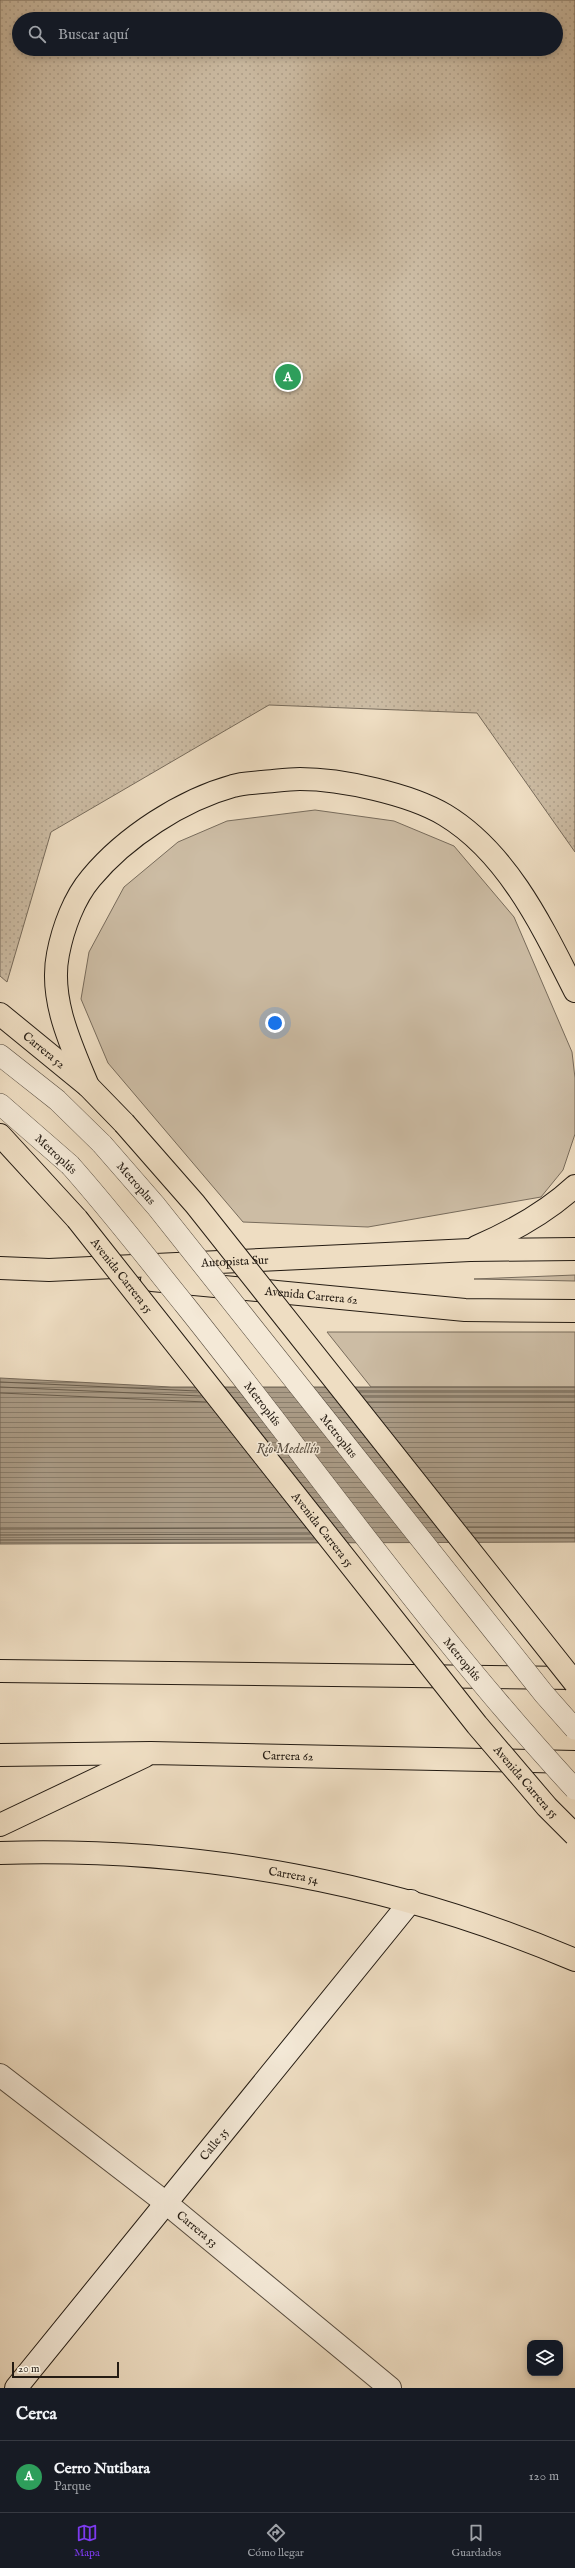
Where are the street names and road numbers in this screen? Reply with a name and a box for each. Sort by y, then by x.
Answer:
street label: Carrera 52 [20,1029,68,1072]
street label: Metroplús [31,1131,80,1178]
street label: Metroplus [113,1159,158,1208]
street label: Avenida Carrera 55 [86,1234,156,1317]
street label: Autopista Sur [200,1253,269,1271]
street label: Avenida Carrera 62 [263,1284,359,1308]
street label: Metroplús [240,1379,284,1429]
street label: Metroplus [316,1411,360,1461]
street label: Avenida Carrera 55 [287,1489,357,1571]
street label: Metroplús [440,1635,484,1684]
street label: Avenida Carrera 55 [489,1742,562,1822]
street label: Carrera 62 [262,1748,314,1764]
street label: Carrera 54 [267,1864,320,1888]
street label: Calle 35 [197,2125,232,2164]
street label: Carrera 53 [173,2208,221,2251]

